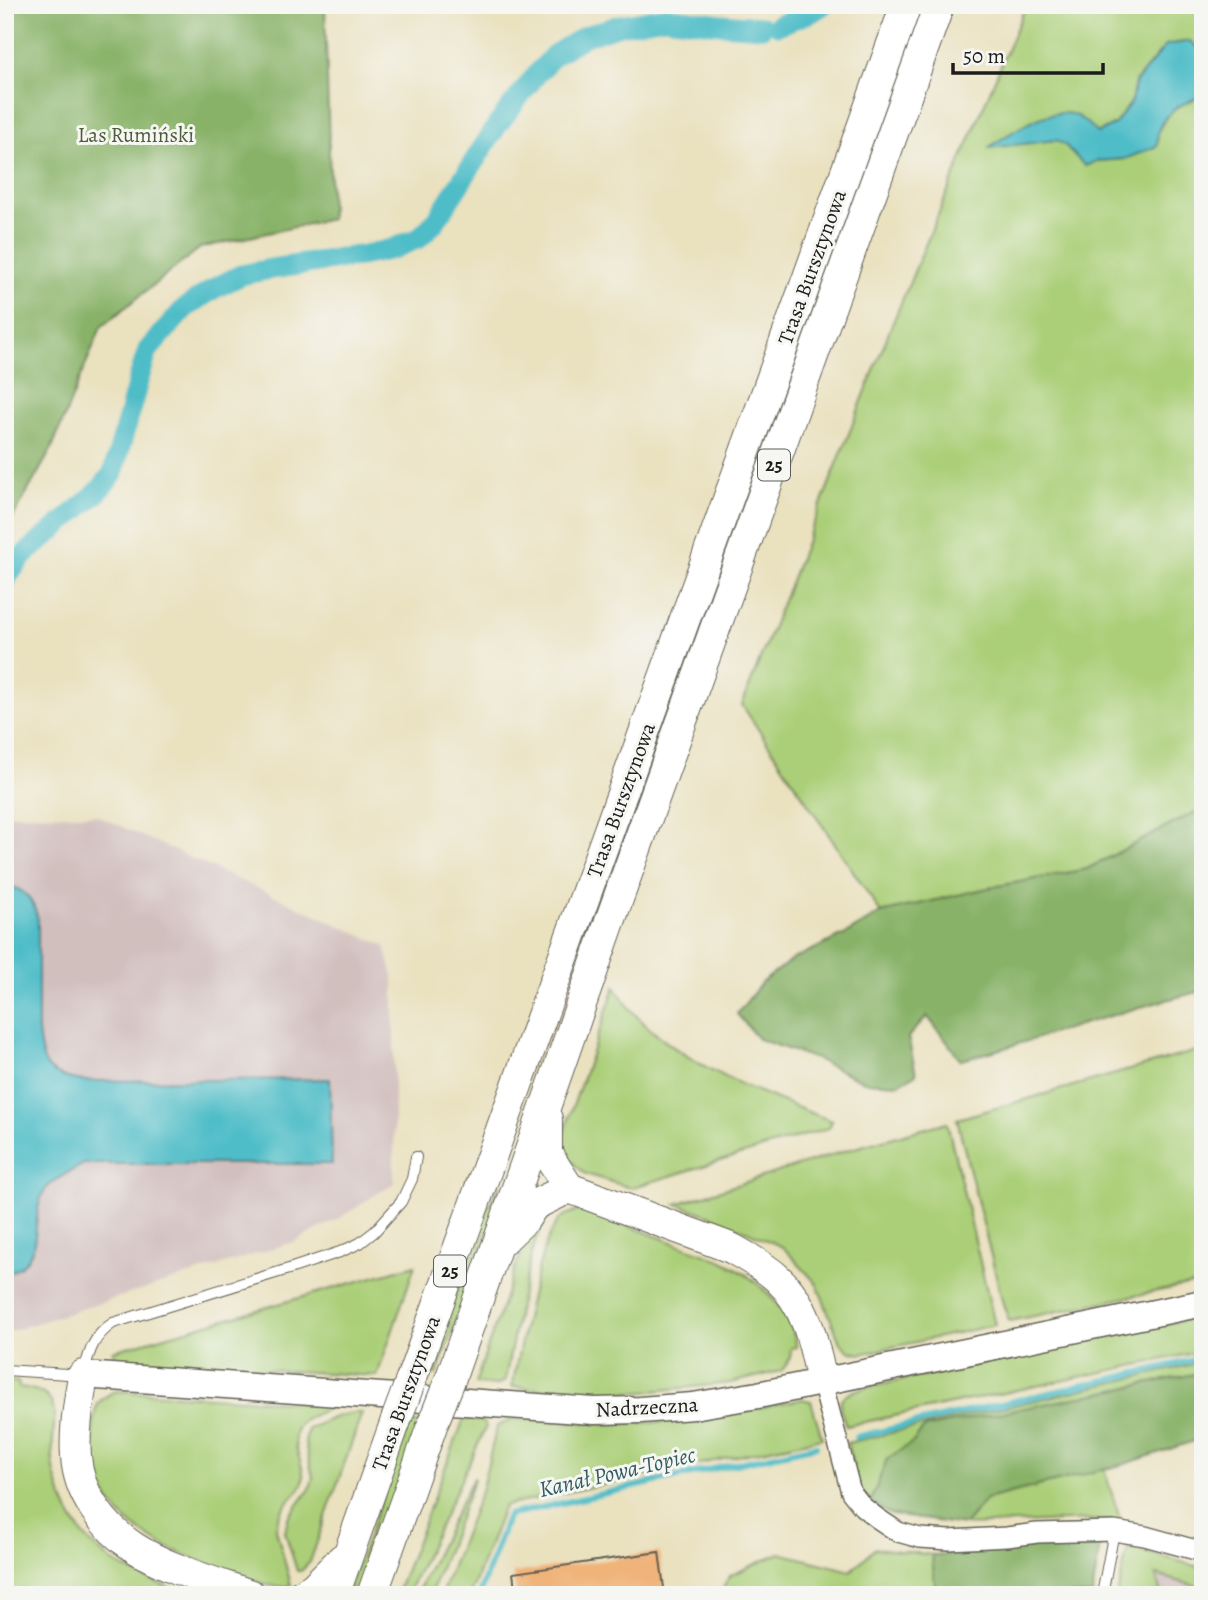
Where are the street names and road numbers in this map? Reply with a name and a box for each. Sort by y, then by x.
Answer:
street label: Trasa Bursztynowa [771,185,853,348]
road number: 25 [758,450,790,480]
street label: Trasa Bursztynowa [580,718,662,881]
road number: 25 [434,1256,466,1287]
street label: Trasa Bursztynowa [365,1311,447,1474]
street label: Nadrzeczna [595,1390,699,1424]

